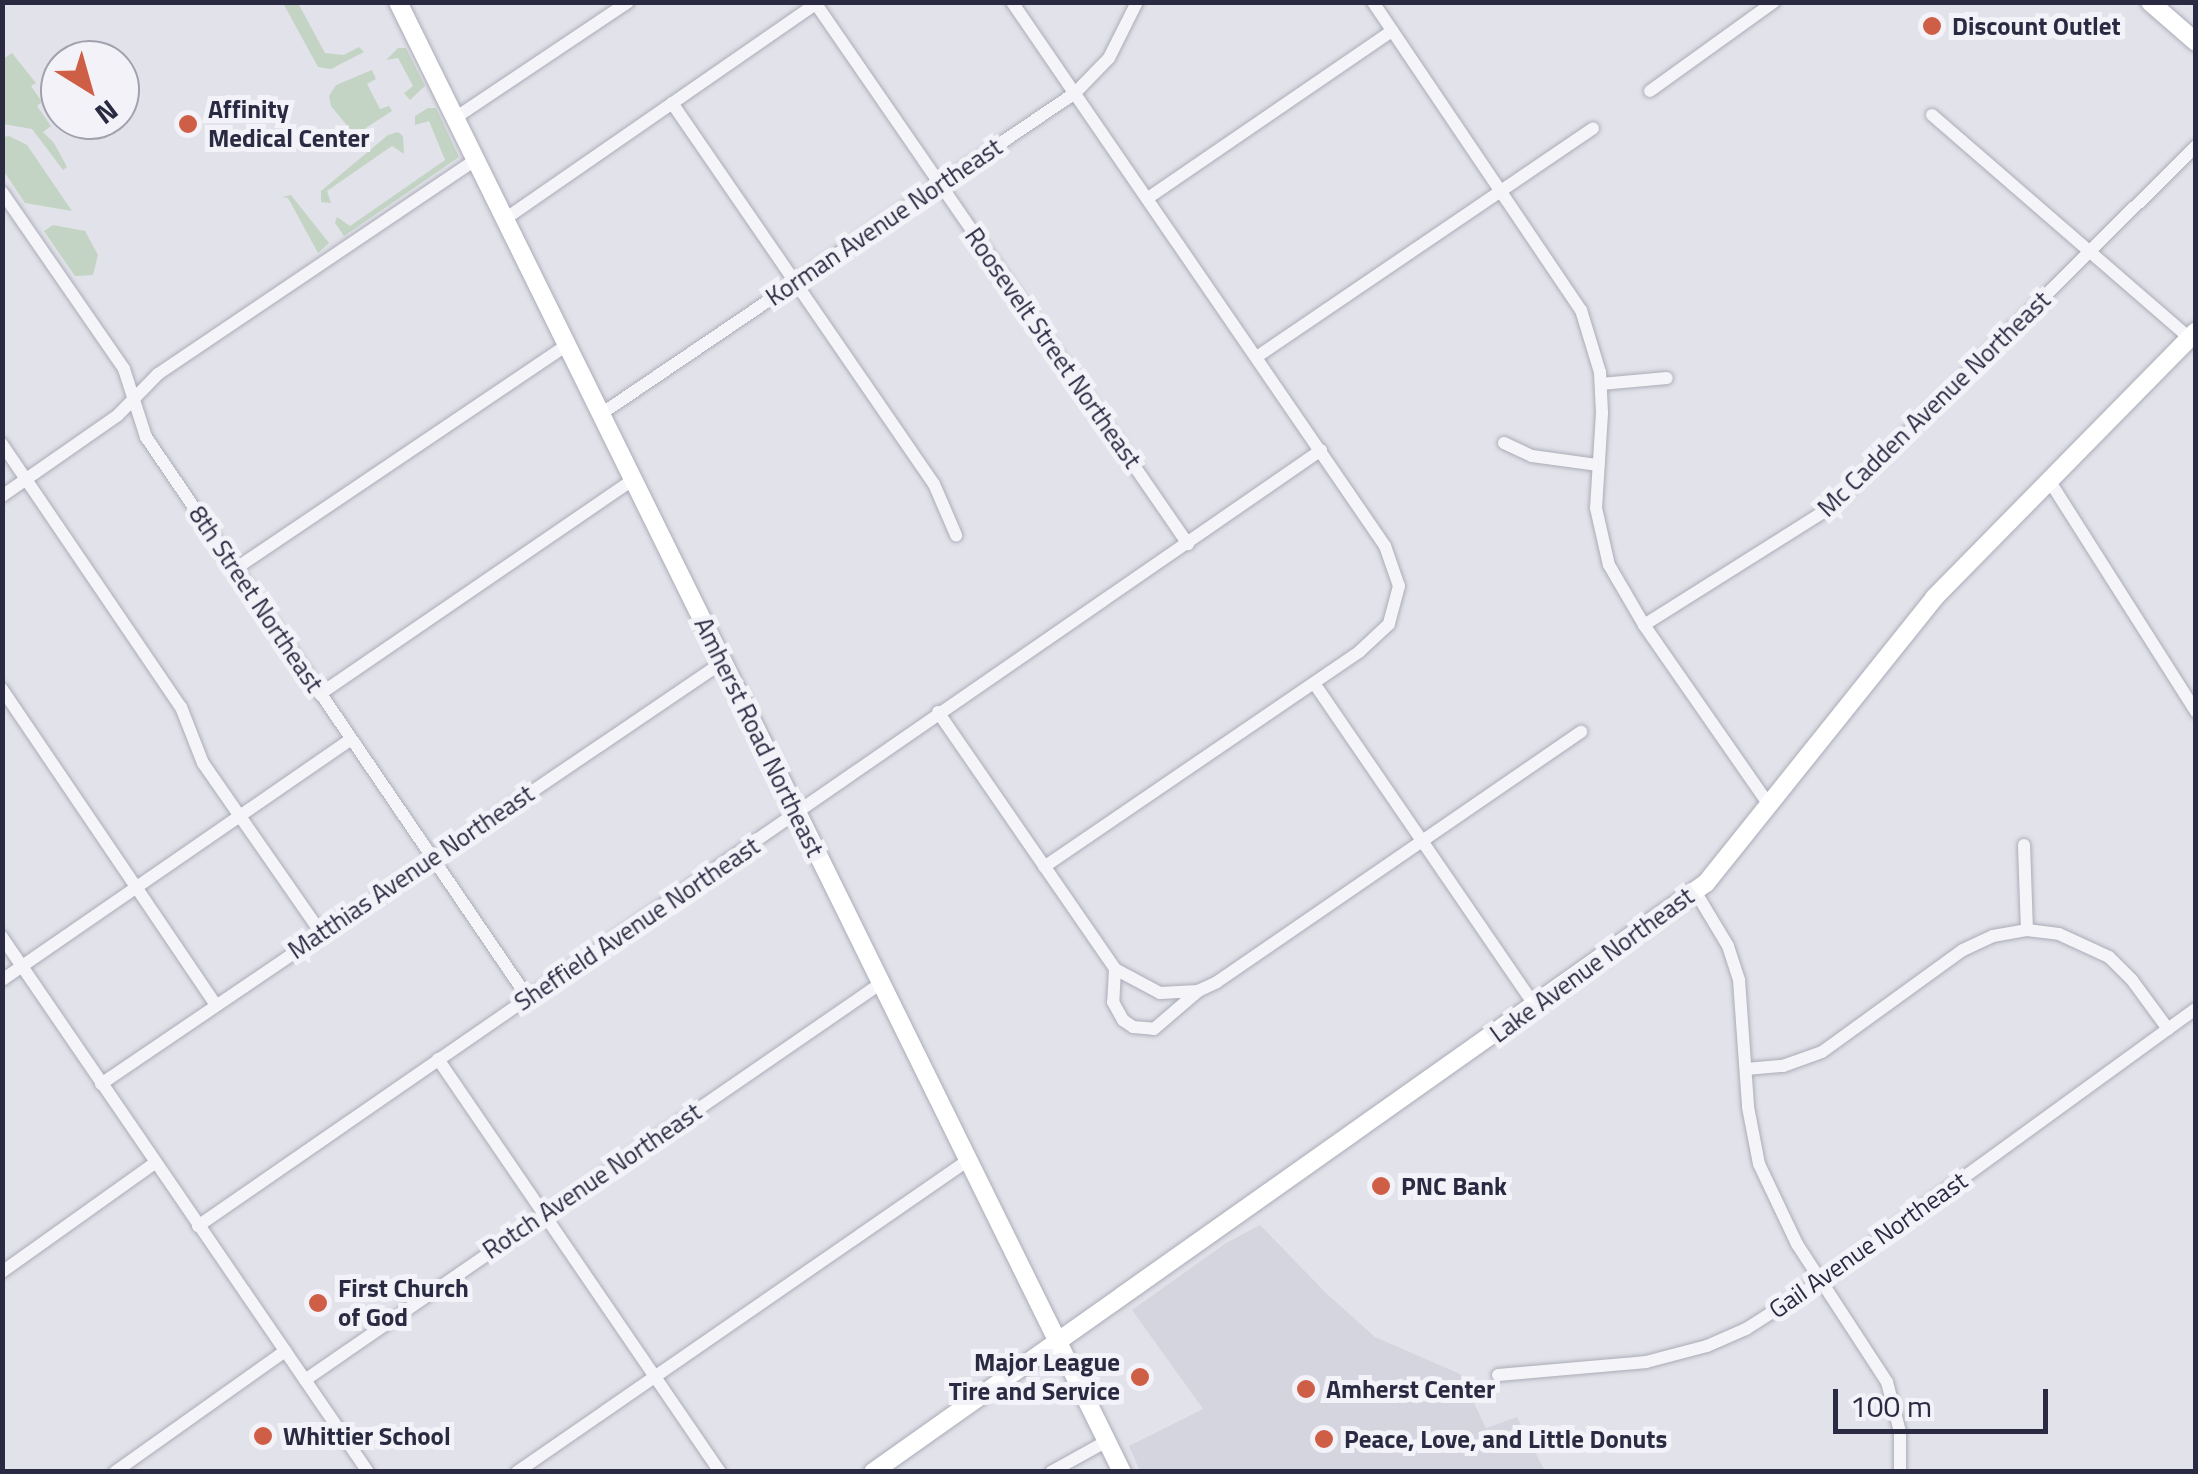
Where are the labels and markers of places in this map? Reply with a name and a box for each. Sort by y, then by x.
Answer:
place label: Discount Outlet [1952,11,2121,41]
marker: Discount Outlet [1921,15,1943,37]
place label: Affinity Medical Center [208,95,369,154]
marker: Affinity Medical Center [177,113,199,135]
place label: PNC Bank [1401,1171,1507,1201]
marker: PNC Bank [1370,1175,1392,1197]
place label: First Church of God [338,1274,469,1333]
marker: First Church of God [307,1292,329,1314]
place label: Major League Tire and Service [949,1348,1120,1407]
marker: Major League Tire and Service [1129,1366,1151,1388]
place label: Amherst Center [1326,1374,1495,1404]
marker: Amherst Center [1295,1378,1317,1400]
place label: Whittier School [283,1421,451,1451]
place label: Peace, Love, and Little Donuts [1344,1424,1667,1454]
marker: Whittier School [252,1425,274,1447]
marker: Peace, Love, and Little Donuts [1313,1428,1335,1450]

